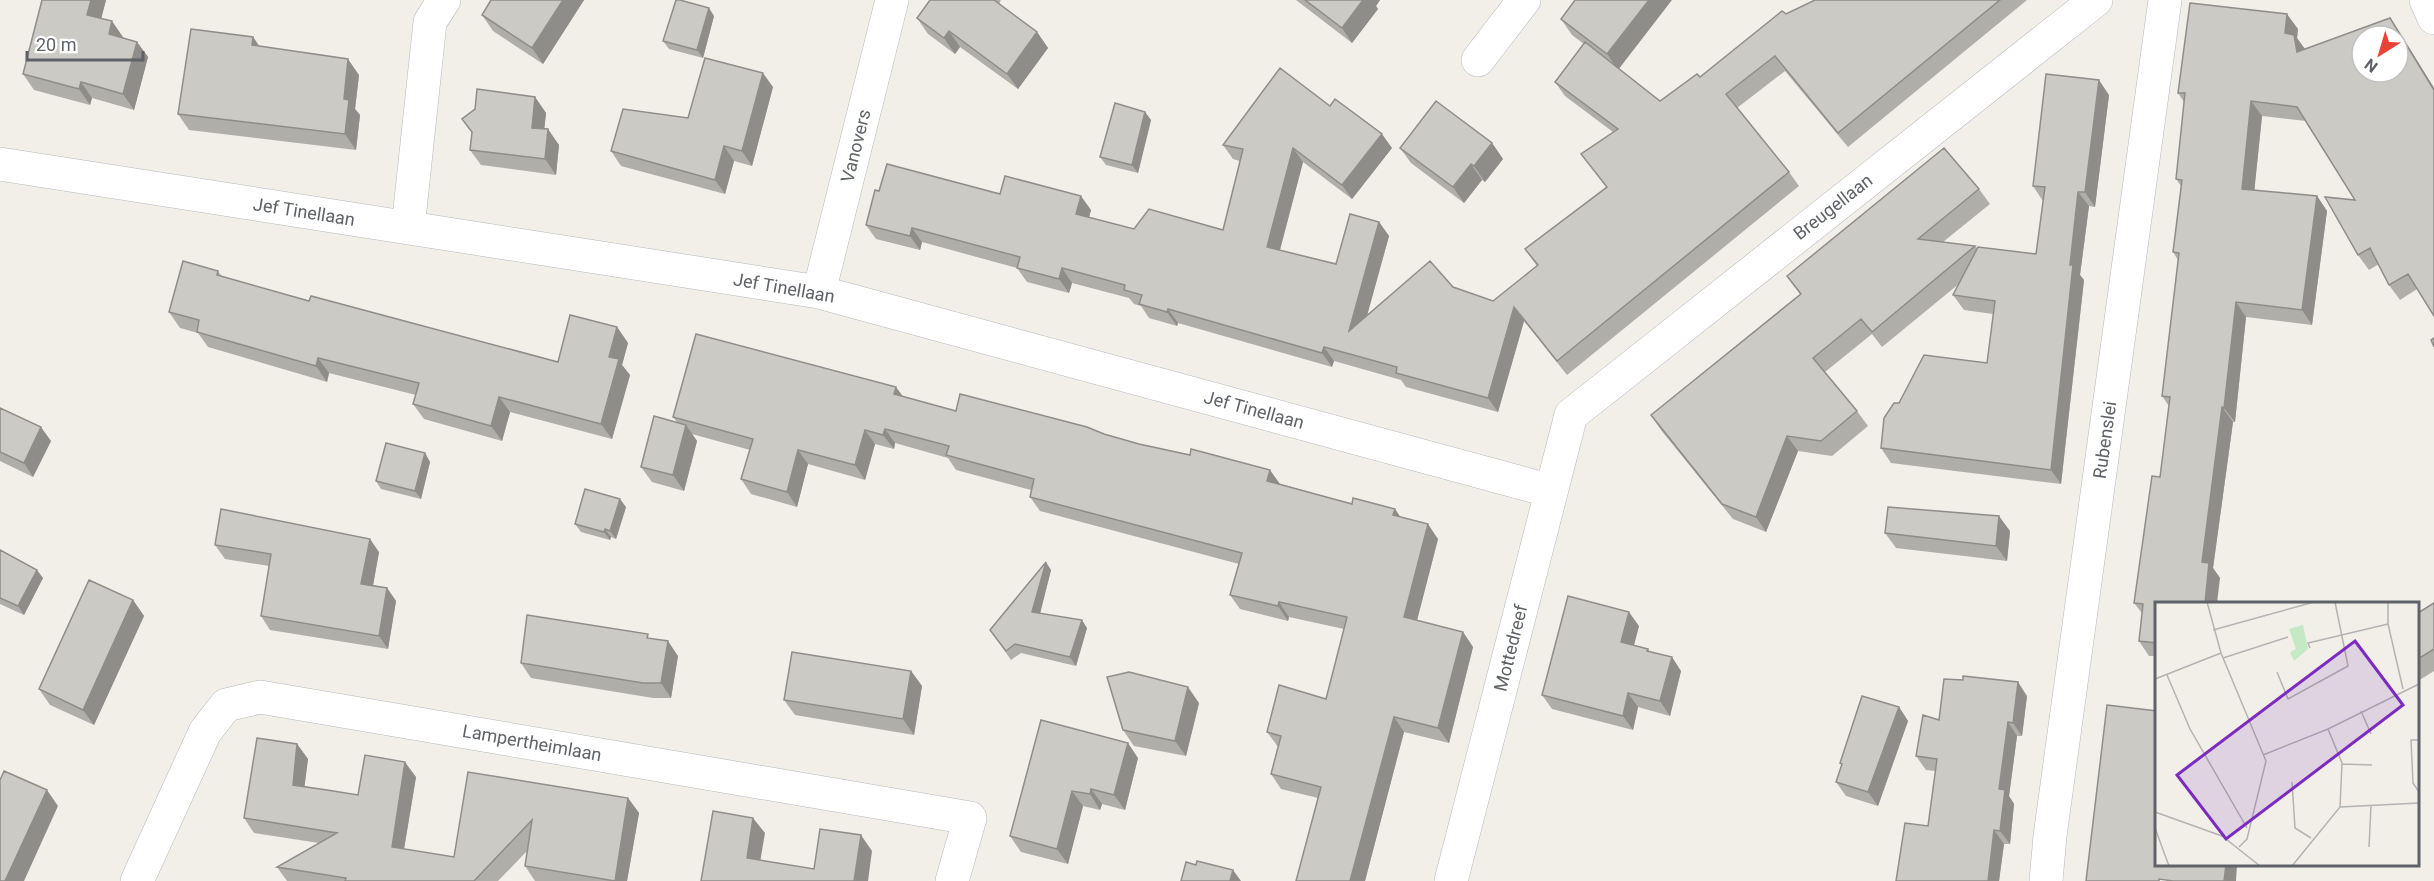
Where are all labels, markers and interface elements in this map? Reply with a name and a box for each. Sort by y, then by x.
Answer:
scale bar [27,24,142,62]
north arrow [2350,24,2410,84]
text: 20 m [36,34,76,55]
text: N [2361,55,2382,77]
street label: Vanovers [836,107,875,185]
street label: Breugellaan [1789,169,1876,244]
street label: Jef Tinellaan [252,193,356,230]
street label: Jef Tinellaan [732,268,836,307]
street label: Jef Tinellaan [1202,386,1306,433]
street label: Rubenslei [2089,400,2120,480]
street label: Mottedreef [1490,602,1532,693]
inset map [2155,602,2419,866]
street label: Lampertheimlaan [461,720,603,765]

